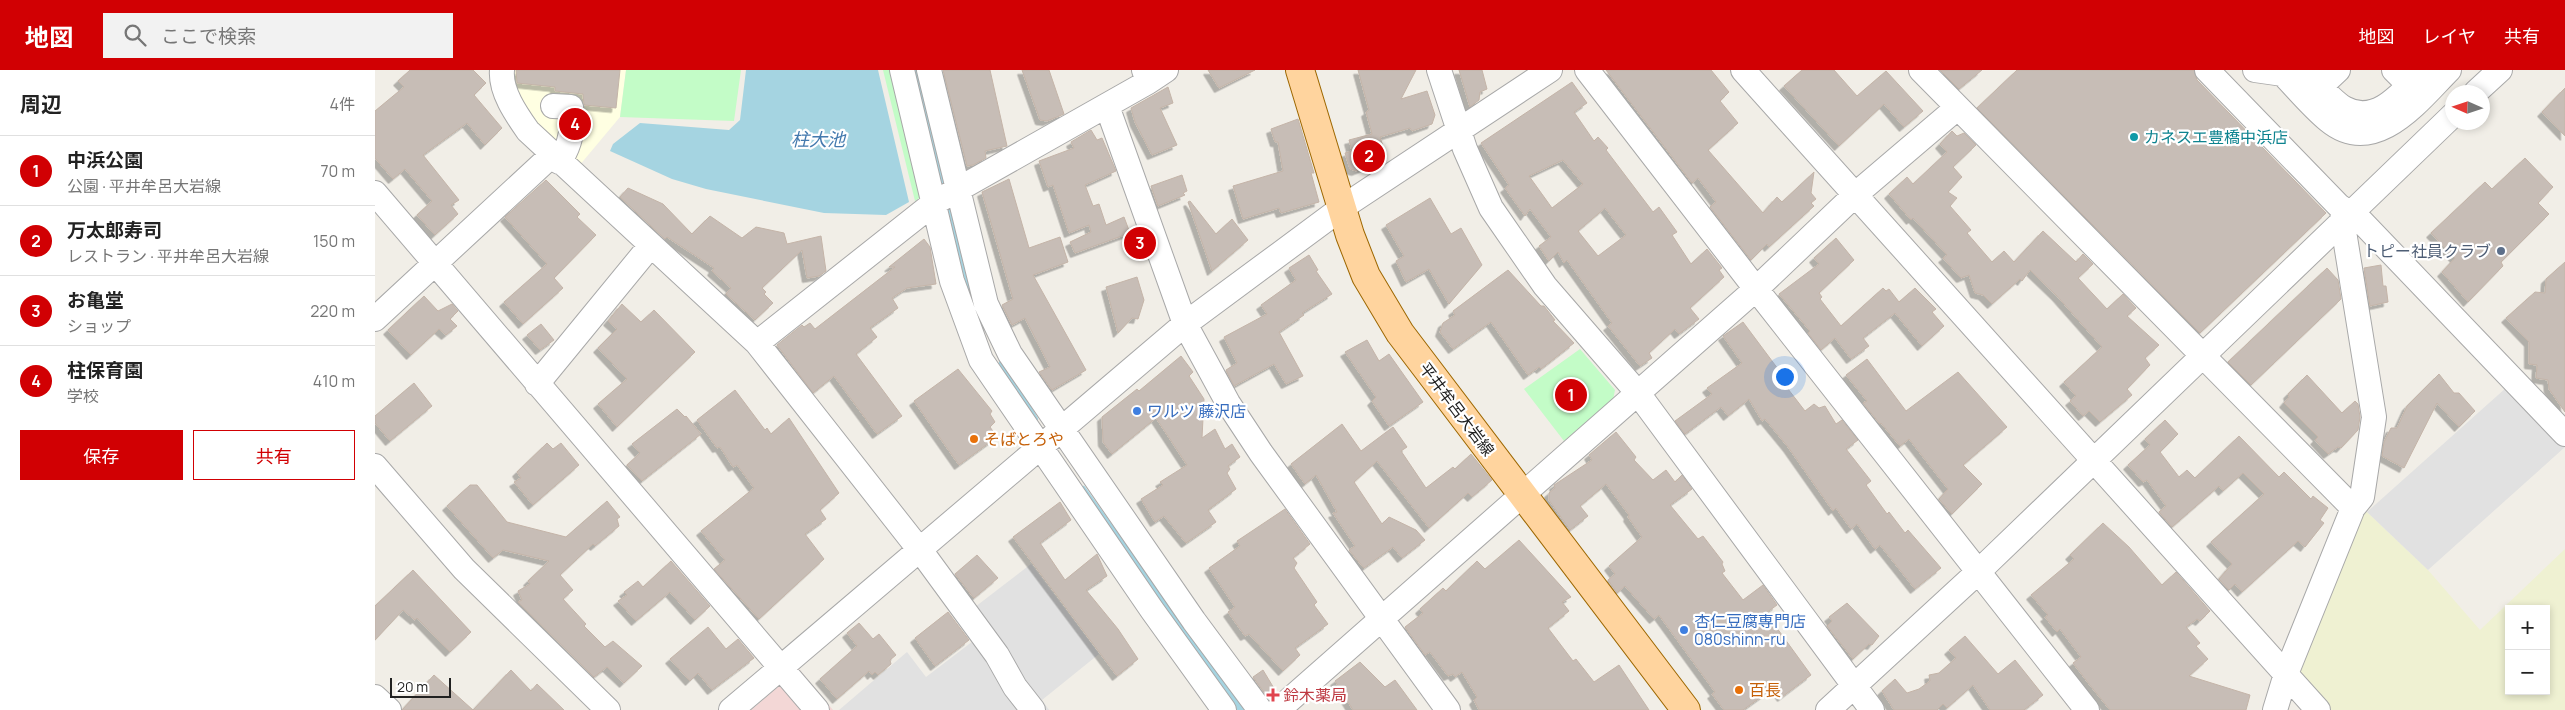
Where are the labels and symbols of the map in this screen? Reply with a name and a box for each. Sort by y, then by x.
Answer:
north arrow [2445,85,2490,130]
pin: 4 [559,105,591,143]
place label: カネスエ豊橋中浜店 [2144,126,2288,148]
water label: 柱大池 [791,127,847,151]
marker: カネスエ豊橋中浜店 [2128,131,2140,143]
pin: 2 [1353,137,1385,175]
pin: 3 [1124,224,1156,262]
place label: トピー社員クラブ [2363,240,2491,262]
marker: トピー社員クラブ [2495,245,2507,257]
street label: 平井牟呂大岩線 [1415,358,1499,460]
your location [1772,364,1798,390]
pin: 1 [1555,376,1587,414]
place label: ワルツ 藤沢店 [1147,400,1246,422]
marker: ワルツ 藤沢店 [1131,405,1143,417]
place label: そばとろや [984,428,1064,450]
marker: そばとろや [968,433,980,445]
place label: 杏仁豆腐専門店 080shinn-ru [1694,610,1806,650]
marker: 杏仁豆腐専門店 080shinn-ru [1678,624,1690,636]
scale bar [390,675,451,698]
place label: 百長 [1749,679,1781,701]
place label: 鈴木薬局 [1283,684,1347,706]
marker: 百長 [1733,684,1745,696]
marker: 鈴木薬局 [1267,689,1279,701]

